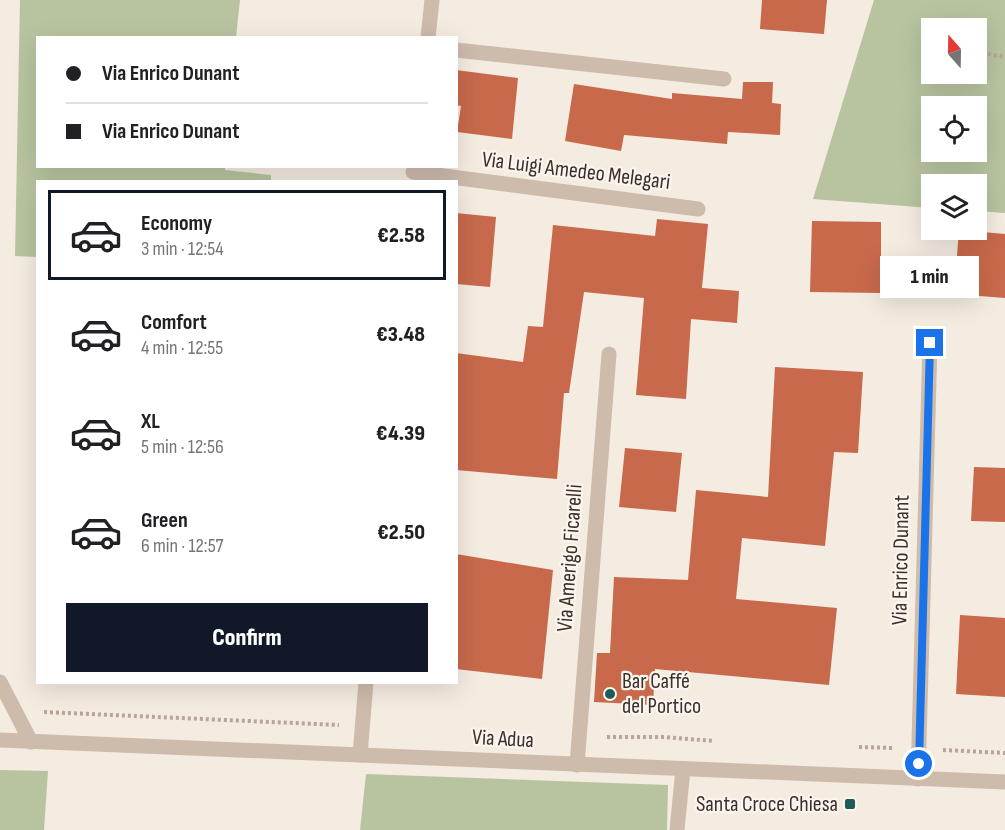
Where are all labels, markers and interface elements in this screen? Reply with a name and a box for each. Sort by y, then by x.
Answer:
north arrow [921,18,987,84]
map controls [921,18,987,240]
text: Via Enrico Dunant [102,60,239,87]
button: locate [921,96,987,162]
text: Via Enrico Dunant [102,118,239,145]
street label: Via Luigi Amedeo Melegari [480,146,672,196]
button: layers [921,174,987,240]
icon: car [69,208,123,262]
text: Economy [141,210,212,237]
text: €2.58 [377,222,425,249]
text: 3 min · 12:54 [141,237,224,261]
callout: 1 min [880,256,980,298]
text: 1 min [910,265,949,289]
icon: car [69,307,123,361]
text: Comfort [141,309,207,336]
text: €3.48 [376,321,425,348]
route end [916,329,943,356]
text: 4 min · 12:55 [141,336,223,360]
icon: car [69,406,123,460]
text: XL [141,408,160,435]
text: €4.39 [376,420,425,447]
text: 5 min · 12:56 [141,435,224,459]
street label: Via Amerigo Ficarelli [551,483,589,633]
street label: Via Enrico Dunant [886,494,916,625]
icon: car [69,505,123,559]
text: Green [141,507,188,534]
text: €2.50 [377,519,425,546]
text: 6 min · 12:57 [141,534,224,558]
button: Confirm [66,603,428,672]
place label: Bar Caffé del Portico [622,668,701,720]
marker: Bar Caffé del Portico [603,687,617,701]
street label: Via Adua [471,724,535,754]
route start [905,750,932,777]
place label: Santa Croce Chiesa [696,791,838,818]
marker: Santa Croce Chiesa [843,797,857,811]

